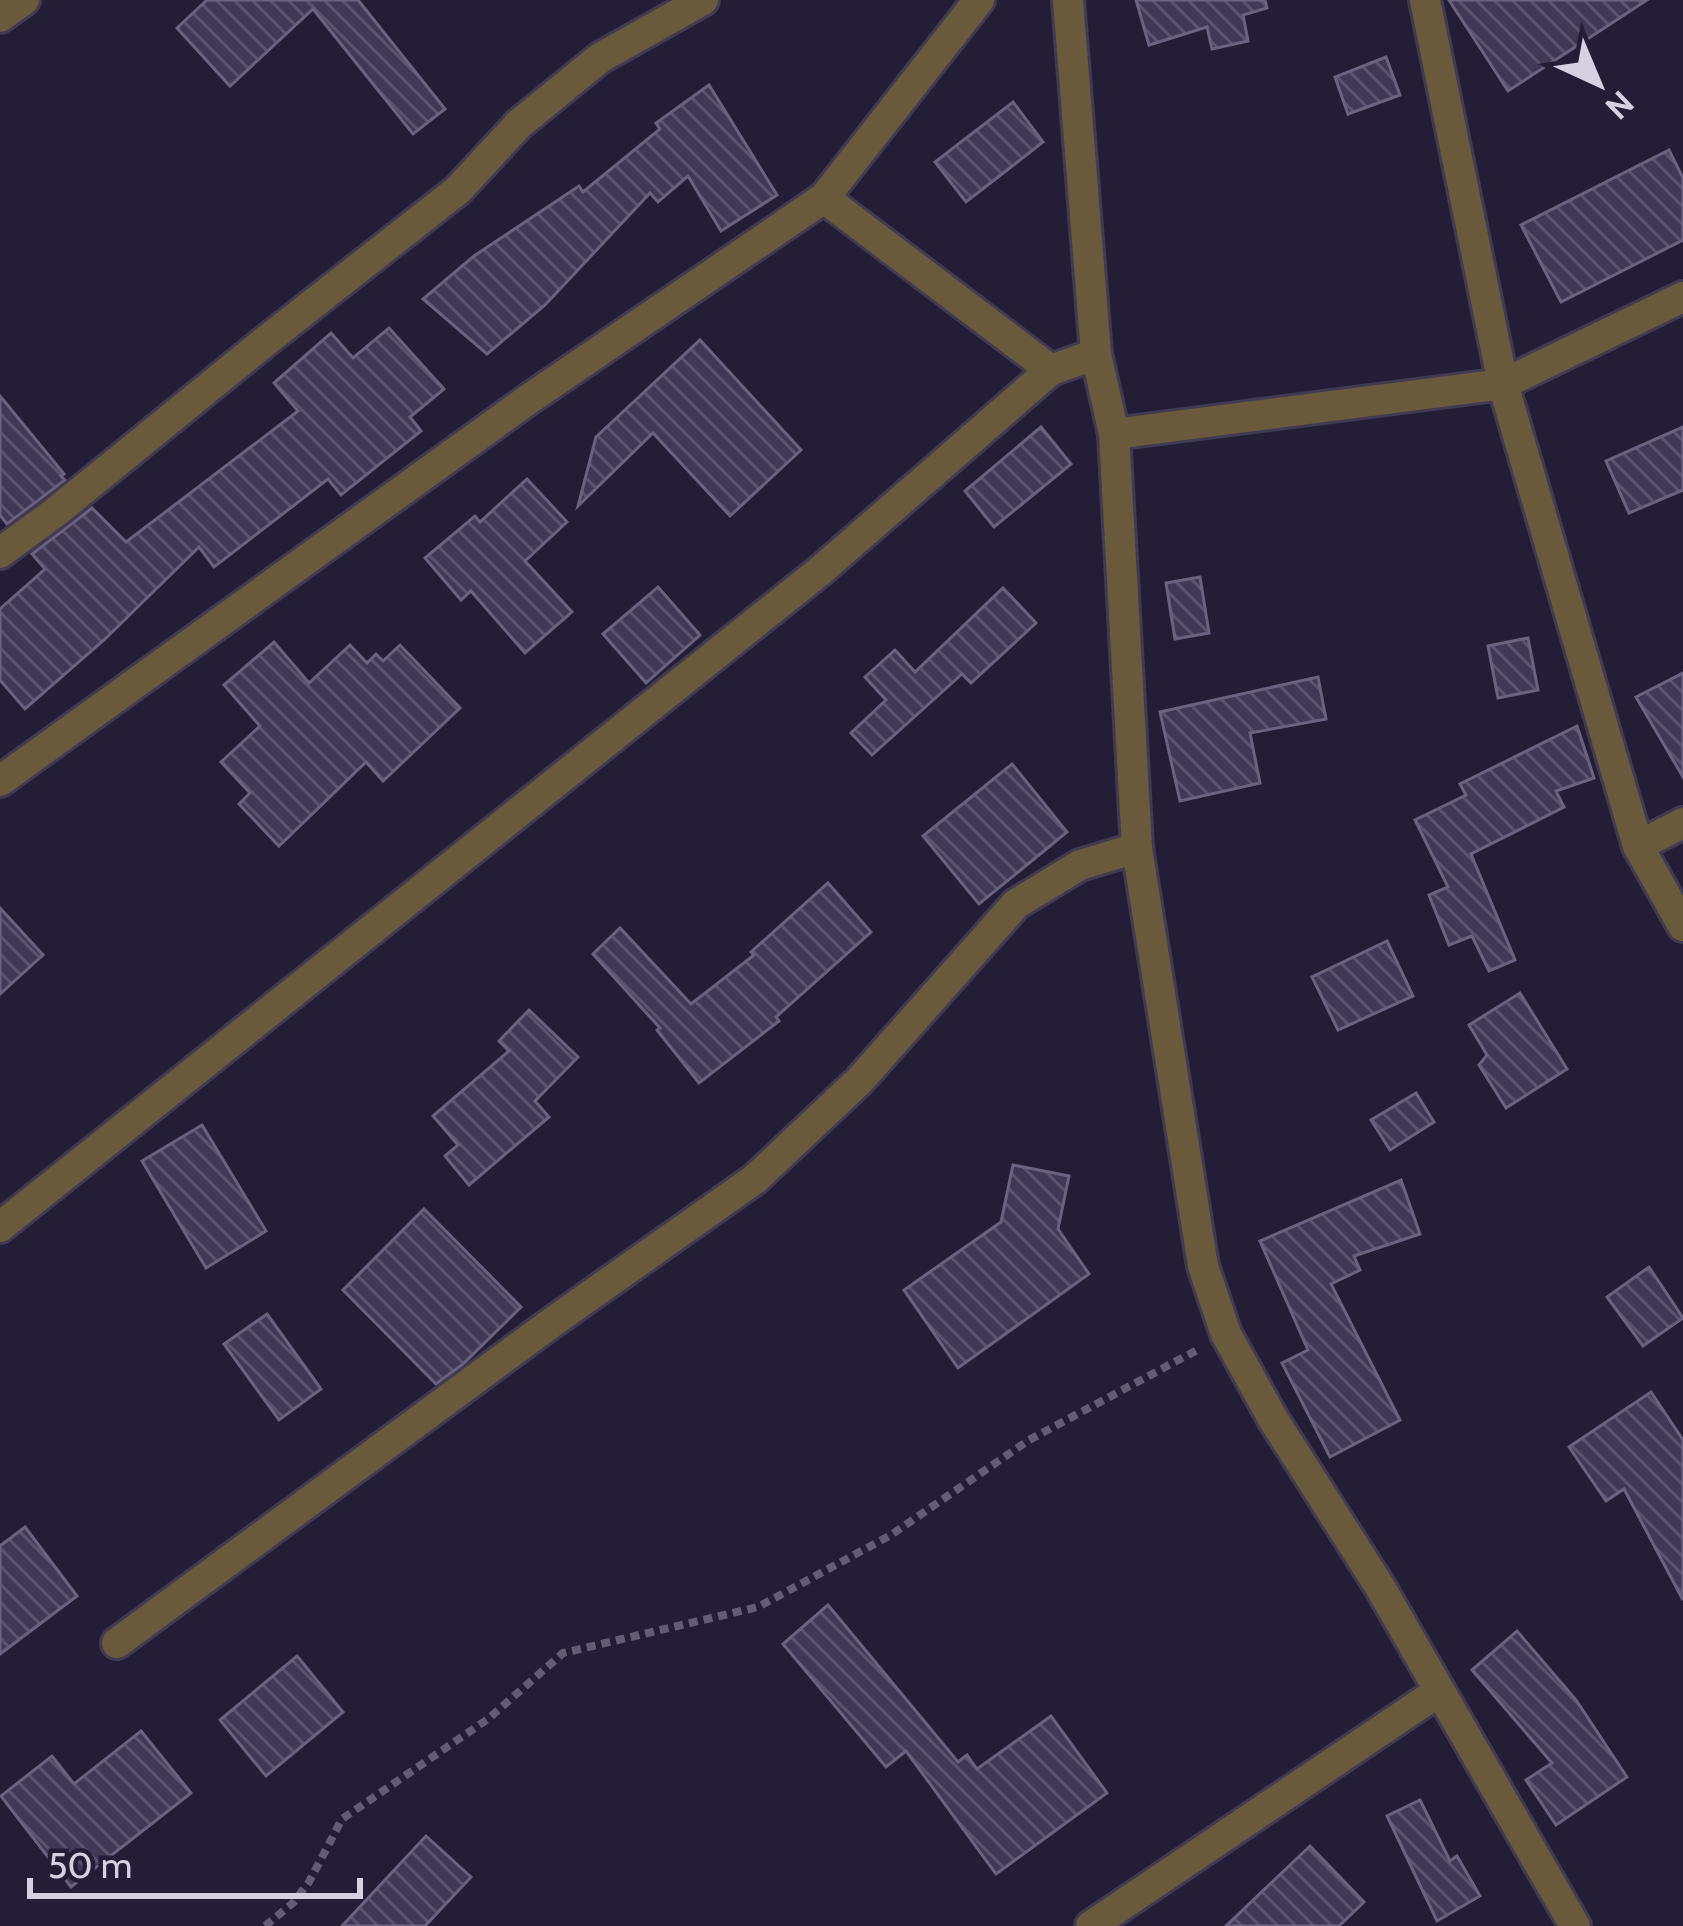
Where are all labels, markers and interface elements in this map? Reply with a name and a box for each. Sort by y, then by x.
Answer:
north arrow [1539,24,1659,144]
text: N [1598,83,1642,128]
scale bar [30,1824,360,1898]
text: 50 m [48,1843,132,1887]

